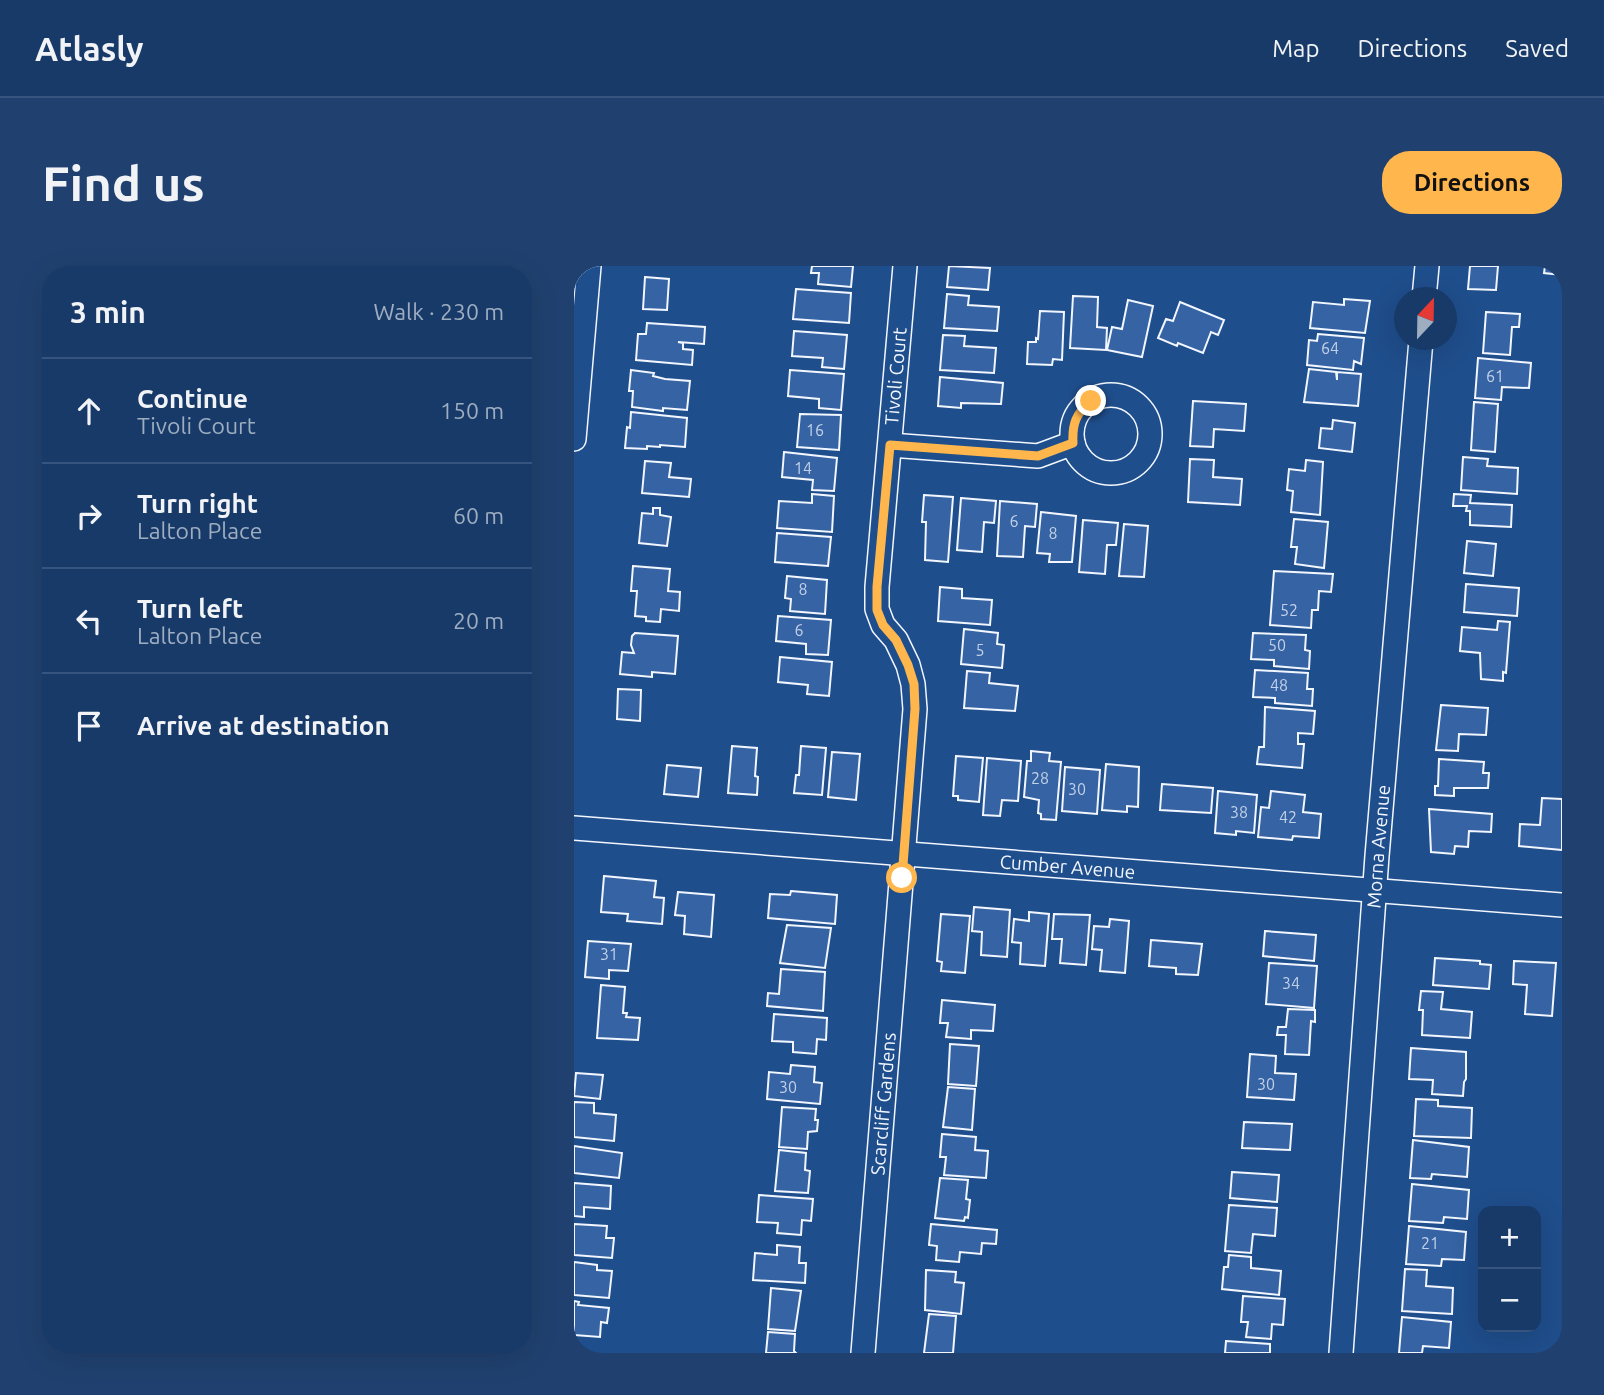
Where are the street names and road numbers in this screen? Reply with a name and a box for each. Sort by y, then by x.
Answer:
street label: Tivoli Court [880,326,911,426]
street label: Morna Avenue [1362,784,1394,909]
street label: Cumber Avenue [999,850,1136,883]
street label: Scarcliff Gardens [866,1031,900,1176]

